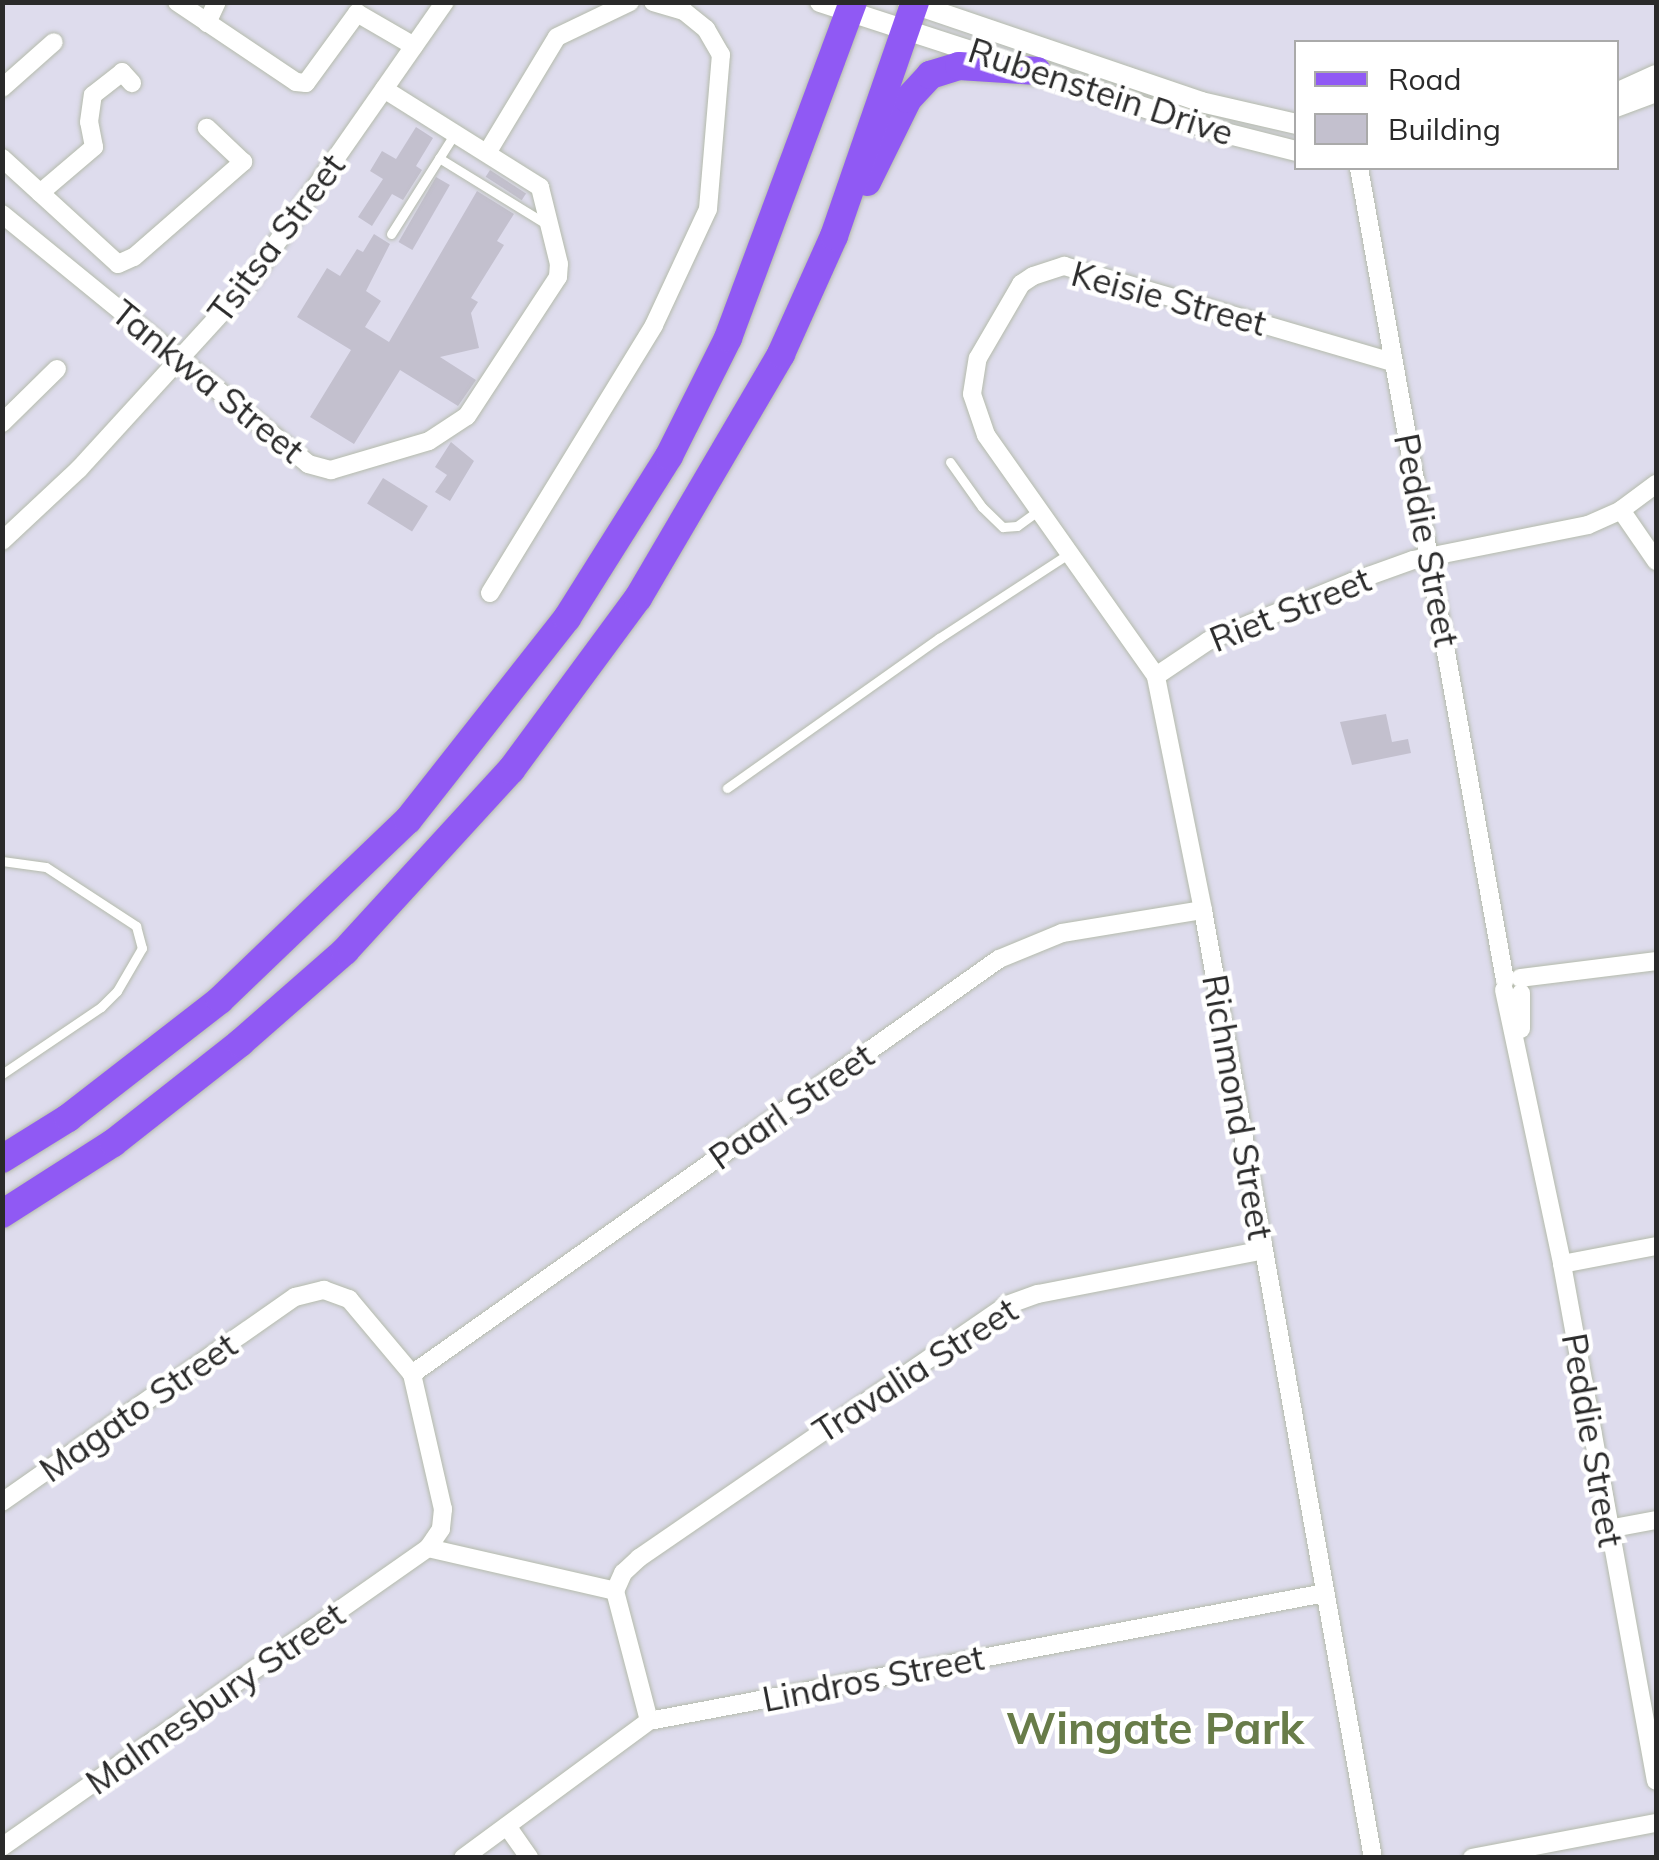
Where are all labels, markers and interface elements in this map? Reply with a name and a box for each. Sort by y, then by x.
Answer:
street label: Rubenstein Drive [963,28,1239,154]
legend [1294,40,1619,170]
text: Road [1388,60,1462,98]
text: Building [1388,110,1501,148]
street label: Tsitsa Street [199,145,353,331]
street label: Keisie Street [1067,252,1271,344]
street label: Tankwa Street [104,291,312,471]
street label: Peddie Street [1386,430,1468,650]
street label: Riet Street [1203,558,1377,660]
street label: Richmond Street [1194,971,1282,1243]
street label: Paarl Street [701,1034,881,1178]
street label: Travalia Street [805,1288,1025,1452]
street label: Magato Street [31,1324,245,1490]
street label: Peddie Street [1554,1330,1632,1550]
street label: Malmesbury Street [78,1593,352,1803]
street label: Lindros Street [759,1636,987,1720]
district label: Wingate Park [1006,1701,1304,1755]

